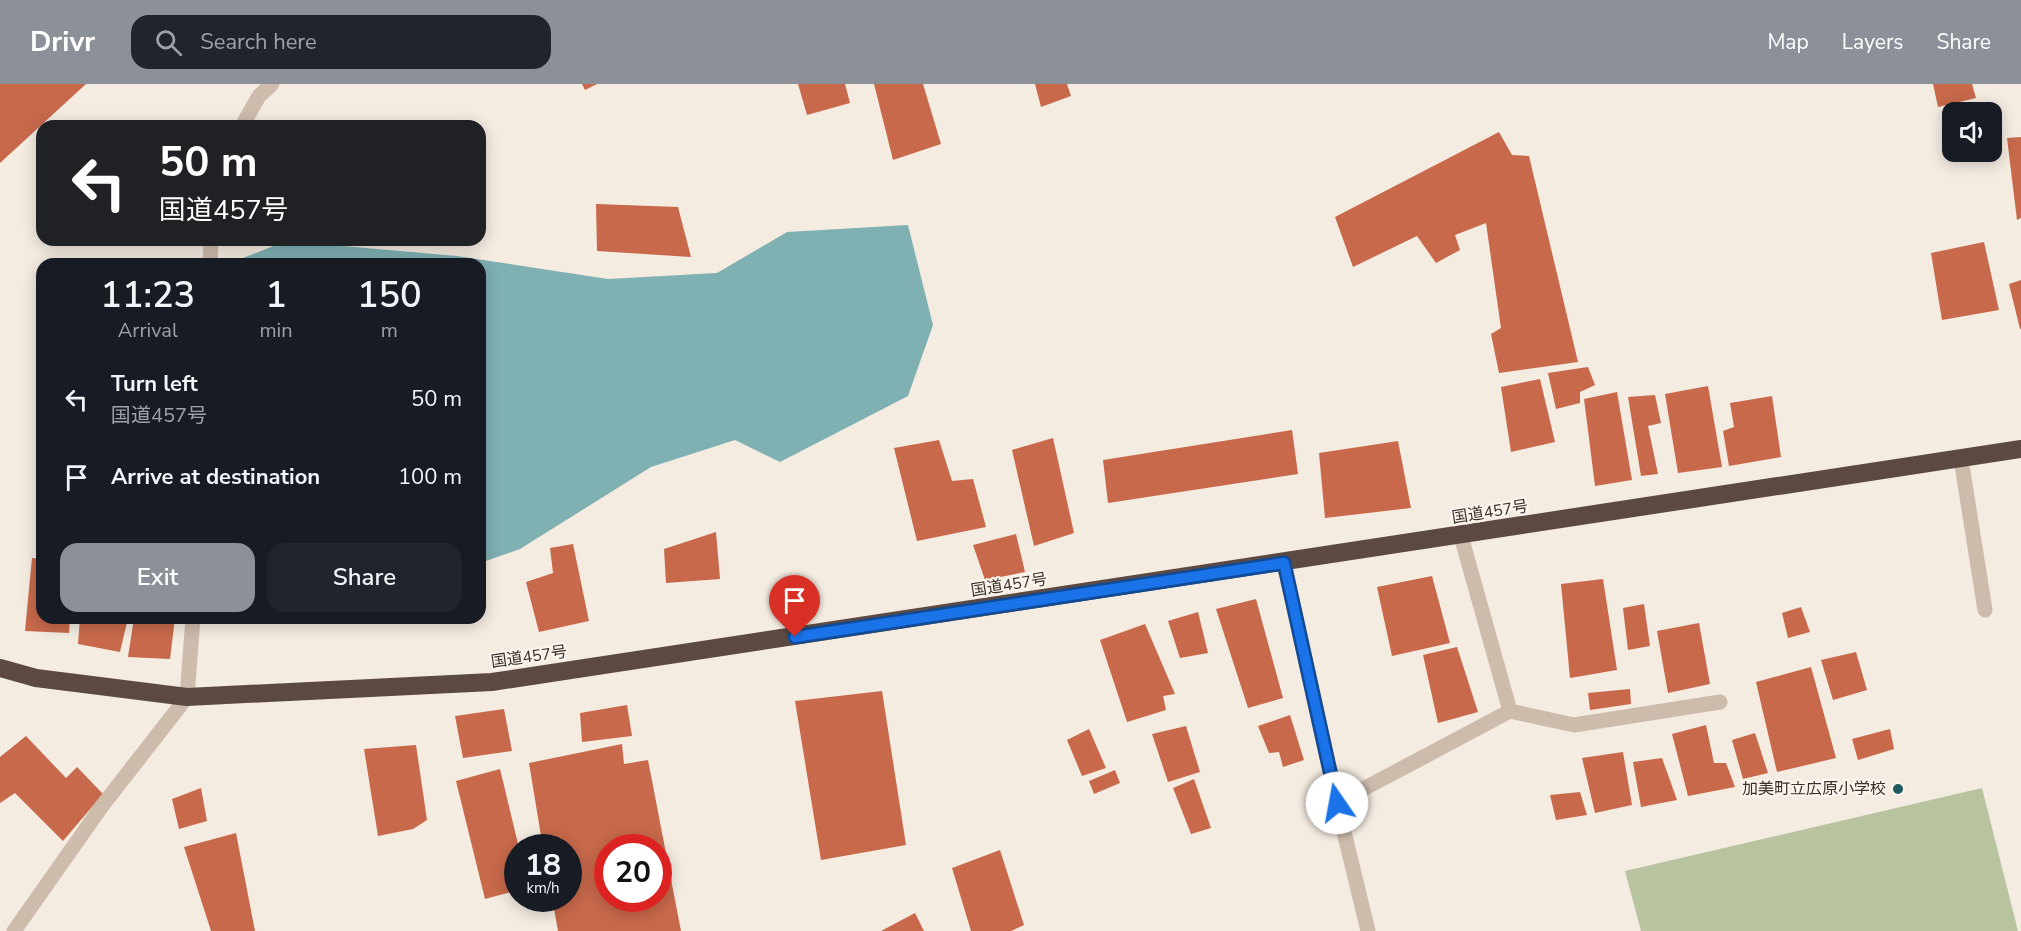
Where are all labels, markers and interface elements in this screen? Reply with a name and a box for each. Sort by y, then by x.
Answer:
search box [131,15,551,69]
text: Drivr [30,23,95,61]
icon: search [152,26,185,59]
text: Search here [200,27,317,57]
text: Map [1767,28,1809,56]
text: Layers [1842,28,1903,56]
text: Share [1936,28,1991,56]
map controls [1942,102,2002,162]
button: sound [1942,102,2002,162]
text: 50 m [159,134,258,191]
icon: left [60,144,138,222]
text: 国道457号 [159,192,289,229]
text: 11:23 [100,271,195,320]
text: 1 [265,271,287,320]
text: 150 [357,271,422,320]
text: Arrival [118,317,178,344]
text: min [260,317,293,344]
text: m [381,317,398,344]
text: Turn left [111,369,198,399]
icon: left [60,383,93,416]
text: 50 m [411,384,462,414]
text: 国道457号 [111,402,207,429]
icon: arrive [60,461,93,494]
text: Arrive at destination [111,462,320,492]
text: 100 m [398,462,462,492]
street label: 国道457号 [1450,495,1530,529]
button: Exit [60,543,255,612]
button: Share [267,543,462,612]
street label: 国道457号 [969,568,1049,602]
pin [769,575,820,637]
icon: arrive [778,584,811,617]
street label: 国道457号 [489,641,569,673]
position arrow [1305,771,1369,835]
place label: 加美町立広原小学校 [1742,778,1886,800]
marker: 加美町立広原小学校 [1891,782,1905,796]
speed limit sign: 20 [594,834,672,912]
text: 18 [525,845,561,886]
text: km/h [526,878,560,898]

